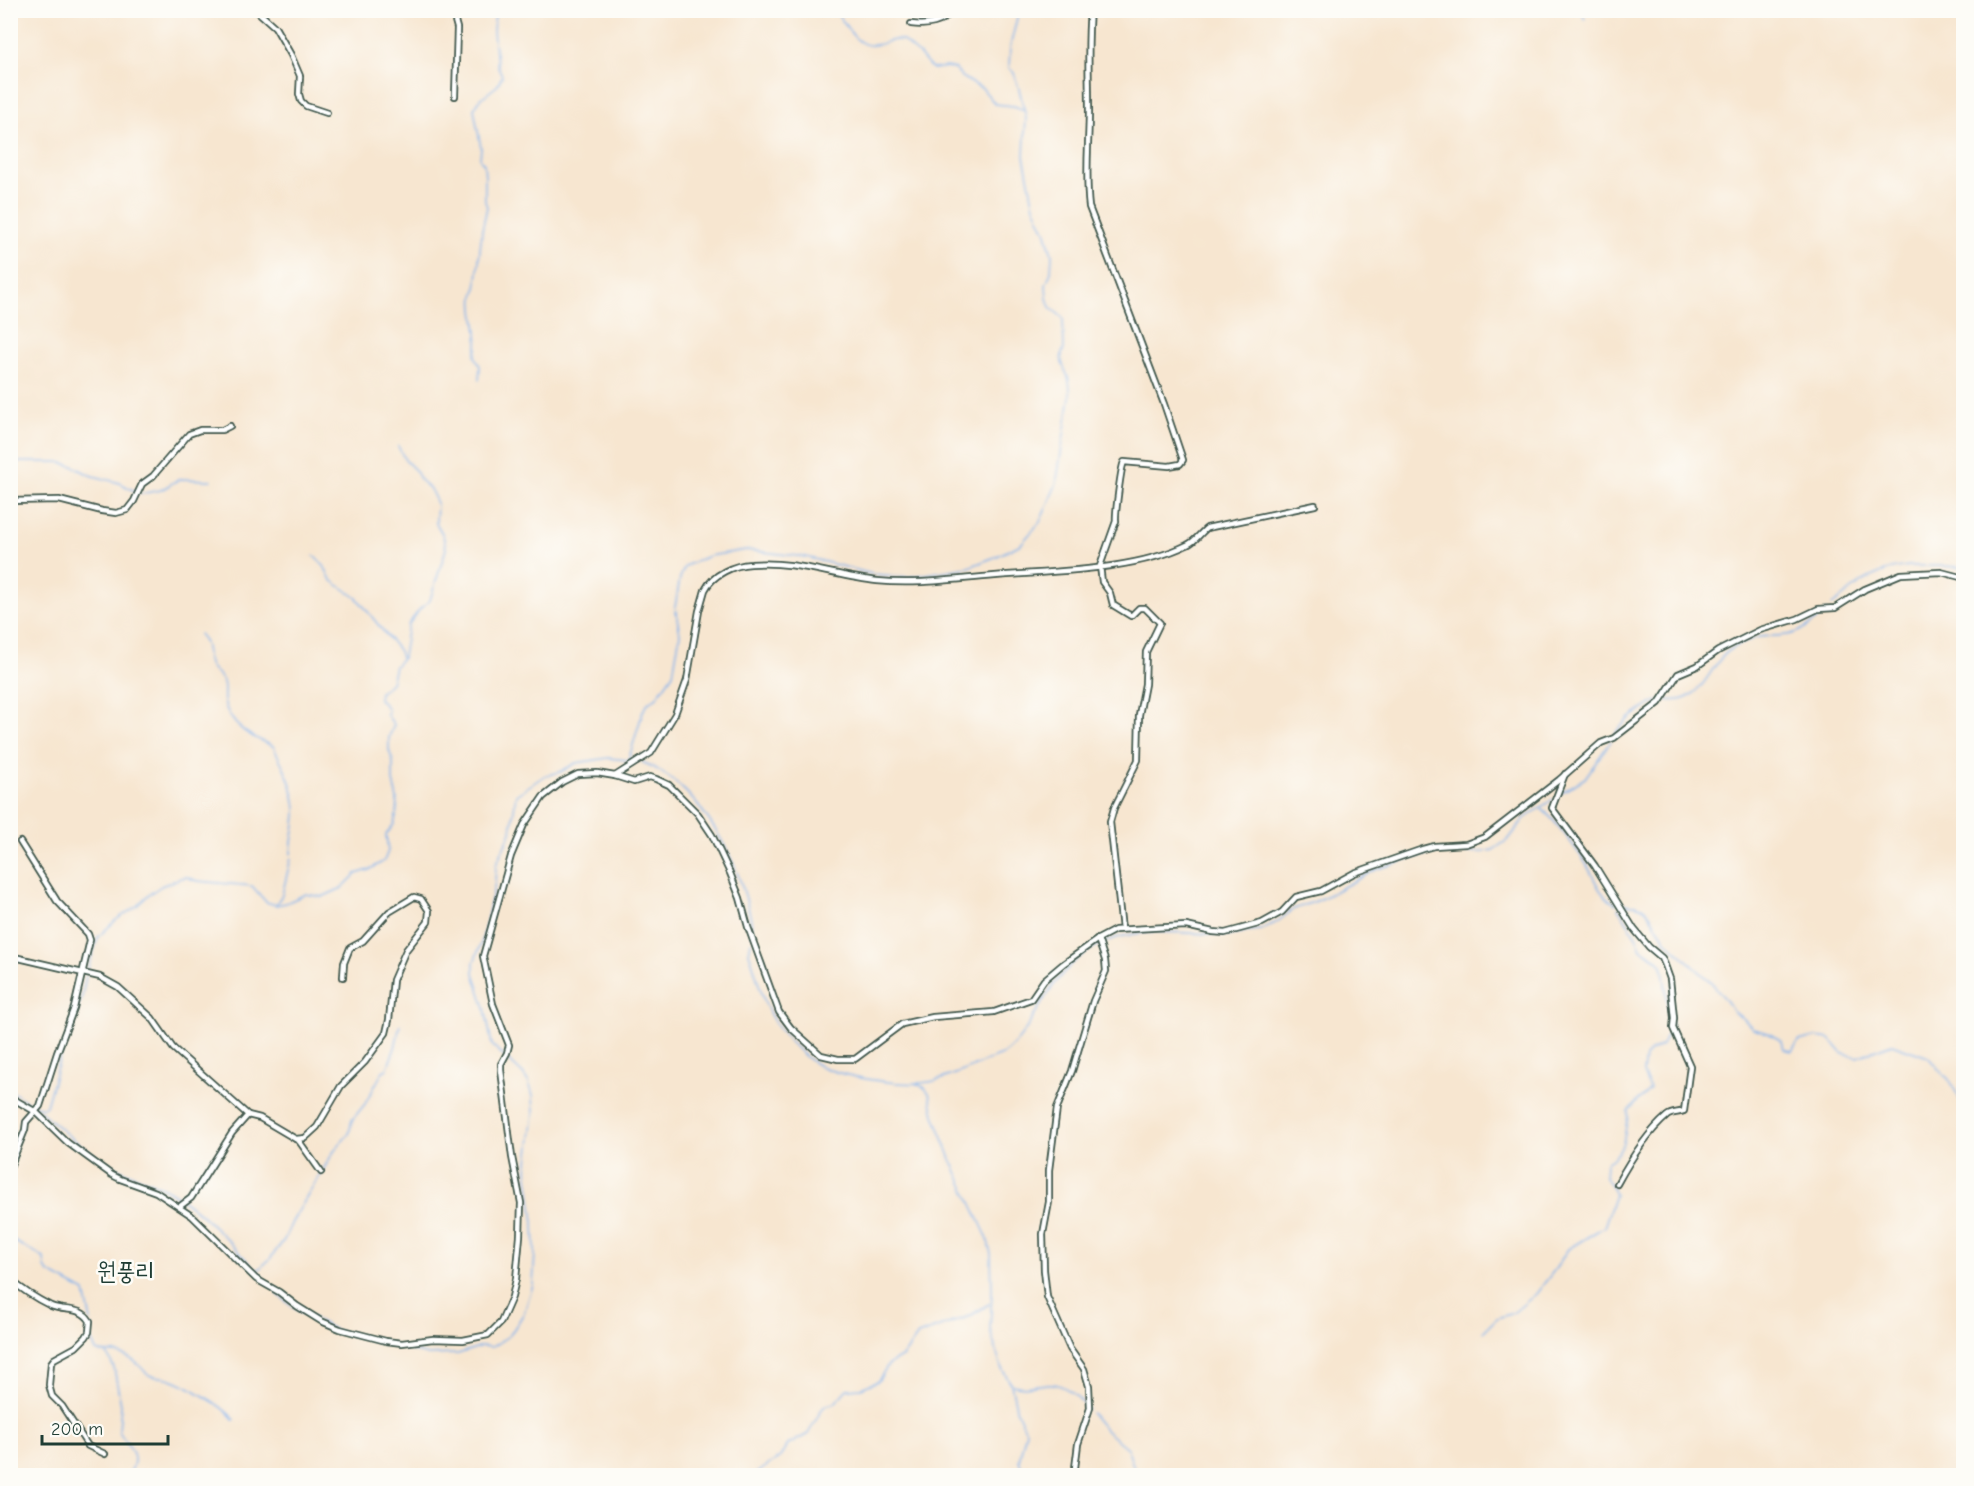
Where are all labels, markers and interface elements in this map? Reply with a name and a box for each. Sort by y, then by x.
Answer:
district label: 원풍리 [97,1257,155,1285]
scale bar [42,1408,168,1446]
text: 200 m [51,1419,103,1440]

